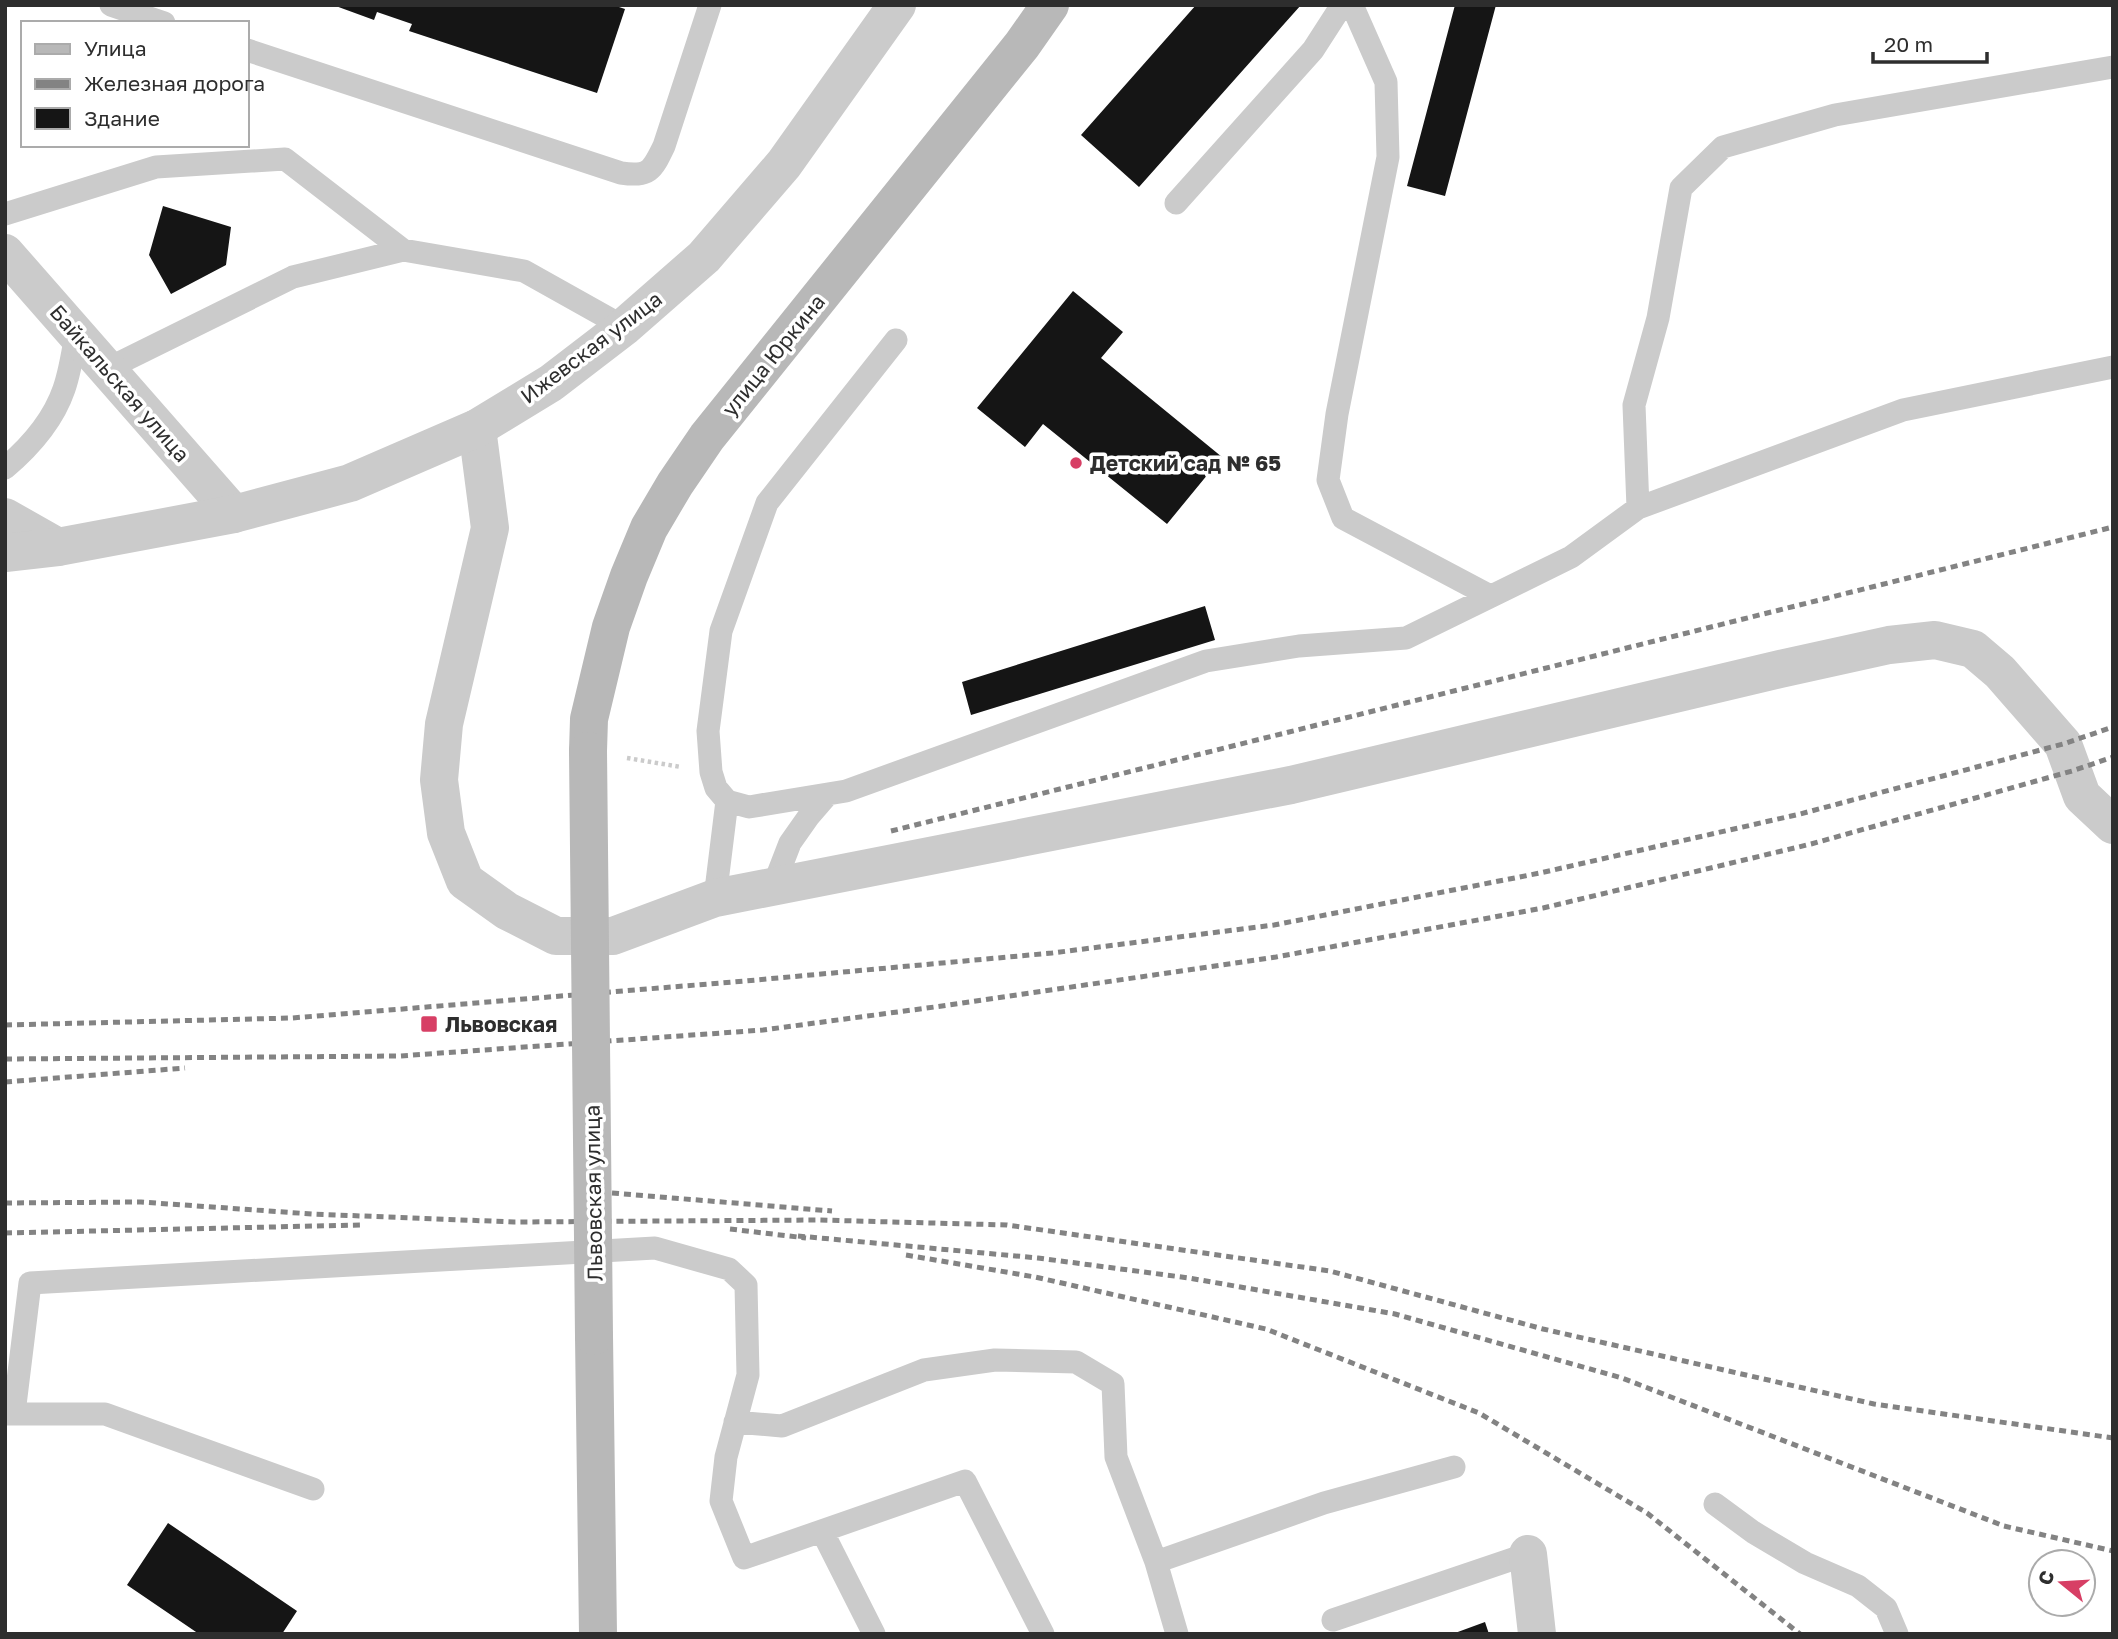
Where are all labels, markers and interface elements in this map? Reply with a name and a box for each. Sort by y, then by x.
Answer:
legend [21,21,248,147]
scale bar [1873,21,1987,65]
text: 20 m [1884,31,1933,57]
text: Улица [84,35,147,61]
text: Железная дорога [84,70,265,96]
text: Здание [84,105,160,131]
street label: Ижевская улица [515,285,667,409]
street label: улица Юркина [716,289,830,421]
street label: Байкальская улица [45,299,195,467]
place label: Детский сад № 65 [1090,450,1281,476]
marker: Детский сад № 65 [1068,455,1084,471]
place label: Львовская [445,1011,557,1037]
marker: Львовская [419,1014,439,1034]
street label: Львовская улица [578,1105,608,1281]
north arrow [2027,1548,2097,1618]
text: С [2032,1568,2058,1588]

